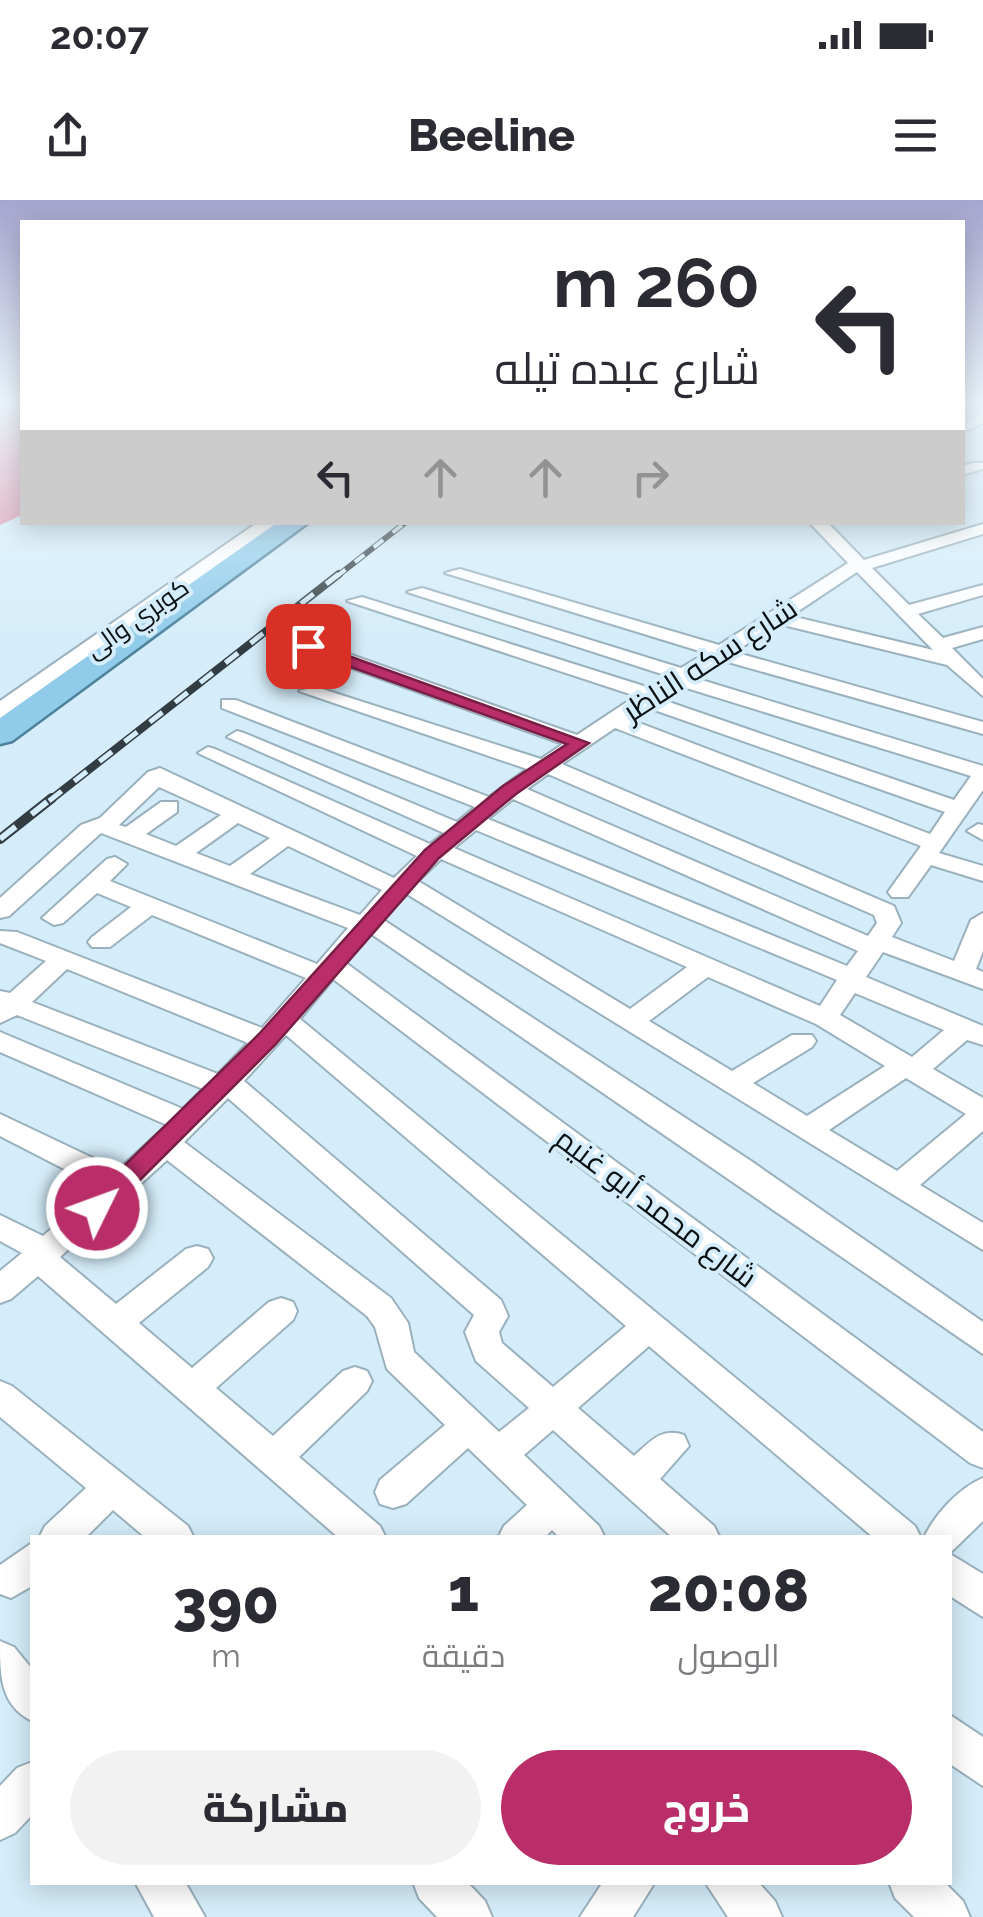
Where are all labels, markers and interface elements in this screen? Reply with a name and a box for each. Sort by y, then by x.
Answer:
text: 20:07 [50,13,149,58]
icon: share [40,108,95,163]
icon: menu [888,108,943,163]
text: Beeline [408,109,575,162]
text: 260 m [553,241,760,323]
icon: left [795,260,925,390]
text: شارع عبده تيله [495,342,760,395]
icon: left [308,450,363,505]
icon: ahead [413,450,468,505]
icon: ahead [518,450,573,505]
icon: right [623,450,678,505]
street label: كوبري والى [80,572,197,668]
street label: شارع سكه الناظر [614,590,805,732]
pin [266,604,351,689]
icon: arrive [281,619,336,674]
street label: شارع محمد أبو غنيم [547,1120,765,1297]
position arrow [45,1156,149,1260]
text: 1 [448,1555,479,1625]
text: 20:08 [648,1555,809,1625]
text: 390 [173,1567,279,1637]
text: m [211,1637,241,1674]
text: دقيقة [422,1637,505,1674]
text: الوصول [678,1637,780,1674]
button: مشاركة [70,1750,481,1865]
button: خروج [501,1750,912,1865]

